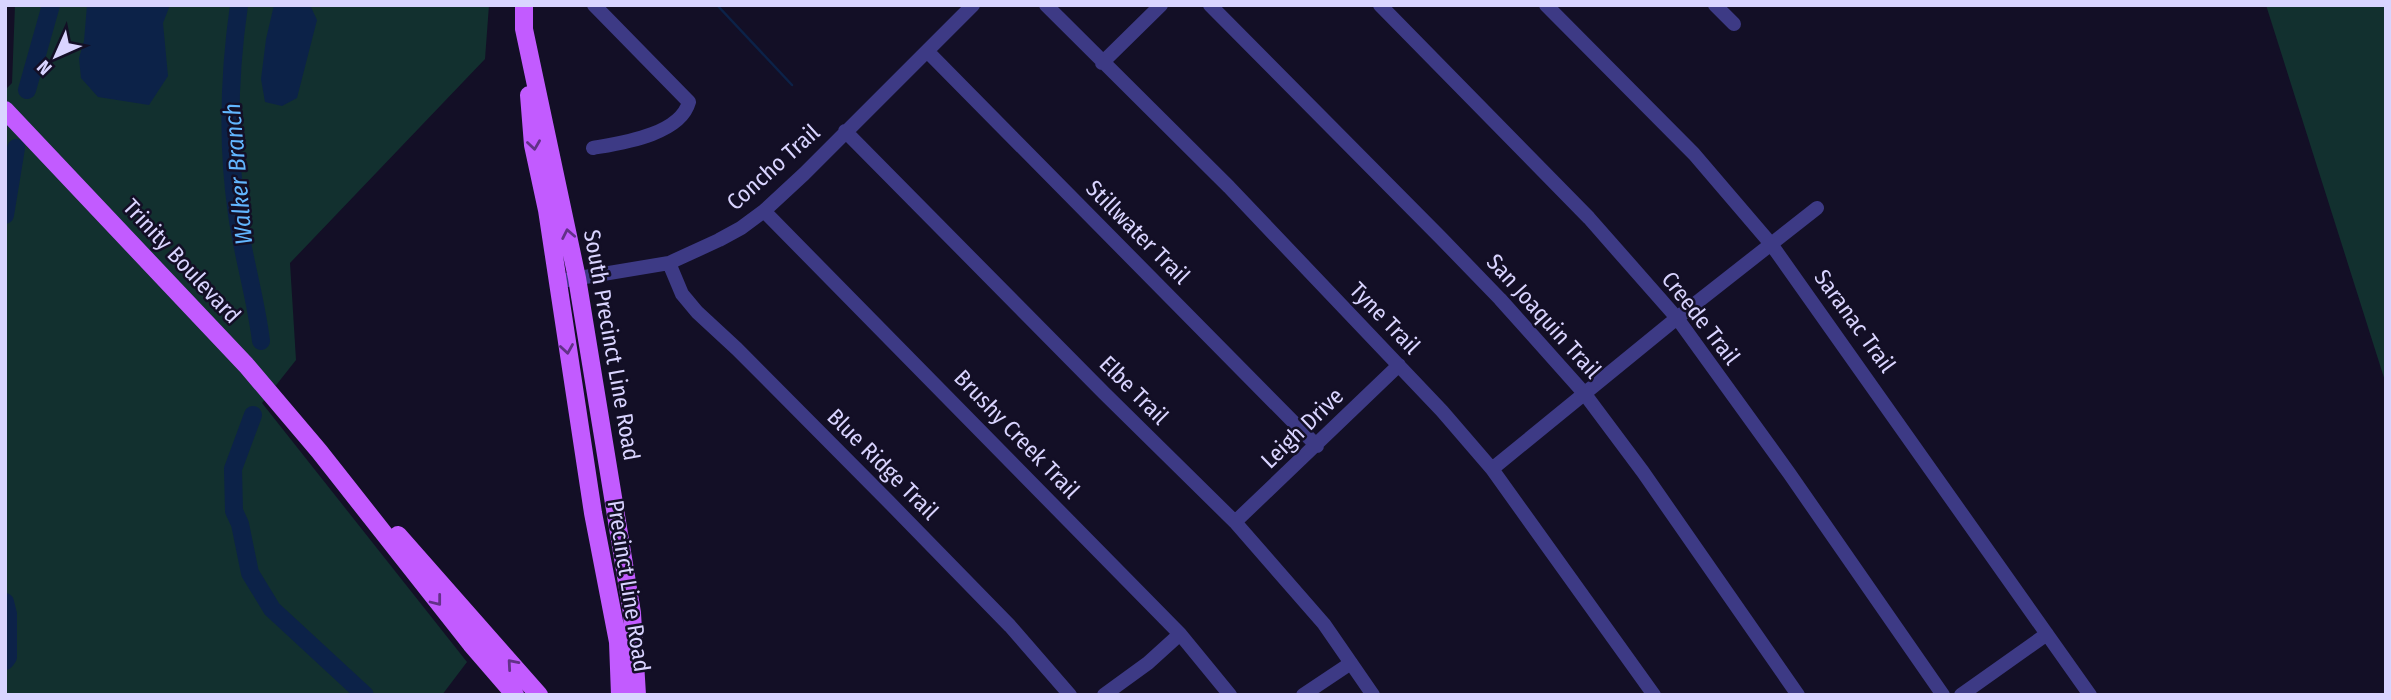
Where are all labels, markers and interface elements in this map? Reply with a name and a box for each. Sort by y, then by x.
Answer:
north arrow [21,21,91,91]
text: N [32,56,56,80]
water label: Walker Branch [218,102,258,246]
street label: Concho Trail [721,118,825,216]
one-way arrow [526,140,541,151]
street label: Stillwater Trail [1080,174,1196,290]
street label: Trinity Boulevard [117,193,247,329]
street label: South Precinct Line Road [578,227,646,463]
one-way arrow [562,228,577,240]
street label: San Joaquin Trail [1481,248,1607,384]
street label: Saranac Trail [1808,264,1902,378]
street label: Creede Trail [1656,266,1746,370]
street label: Tyne Trail [1344,276,1426,360]
one-way arrow [559,343,574,355]
street label: Elbe Trail [1094,350,1174,430]
street label: Brushy Creek Trail [949,364,1085,504]
street label: Leigh Drive [1255,382,1349,474]
street label: Blue Ridge Trail [822,403,944,525]
street label: Precinct Line Road [602,498,656,674]
one-way arrow [428,593,441,606]
one-way arrow [508,659,520,672]

